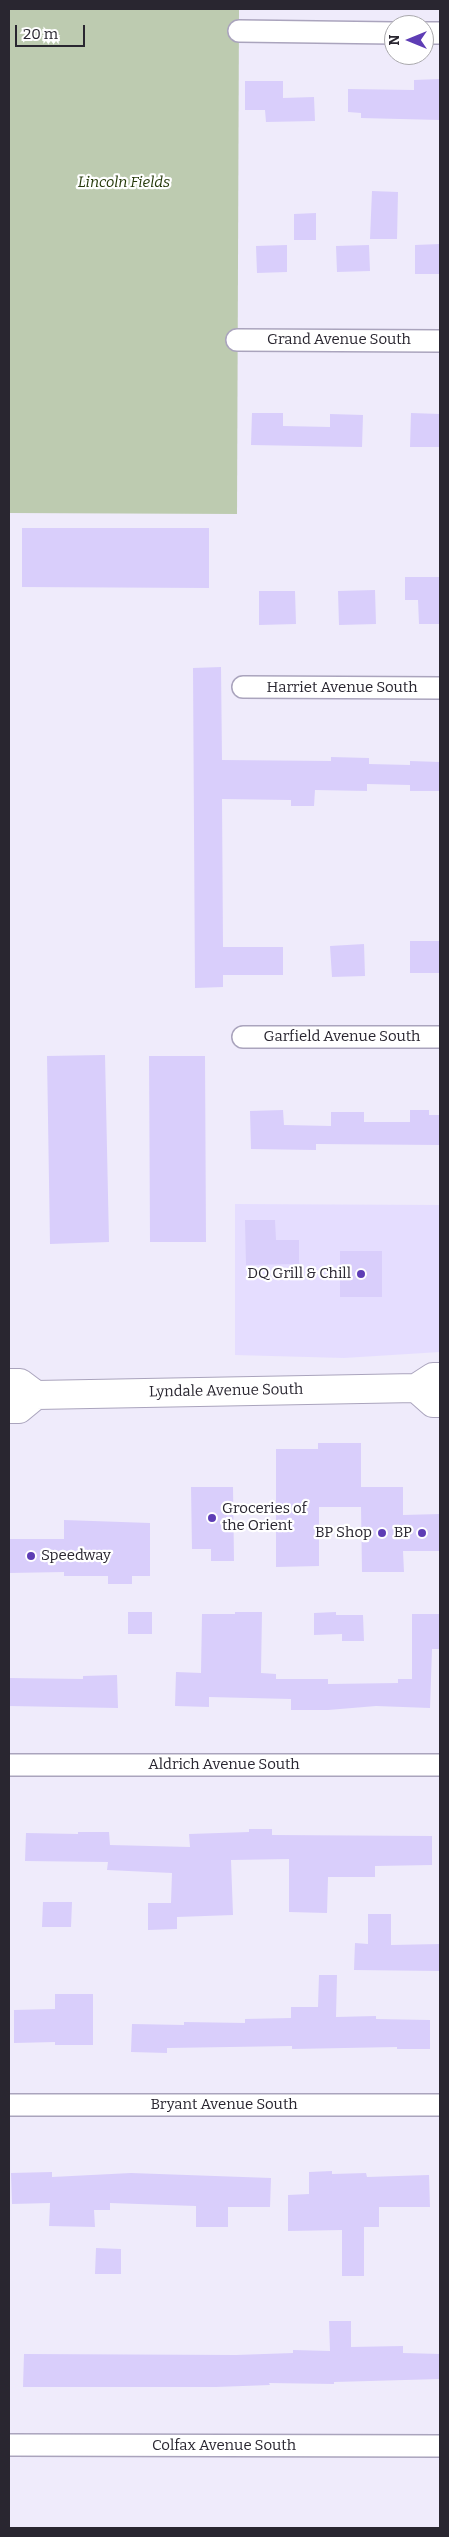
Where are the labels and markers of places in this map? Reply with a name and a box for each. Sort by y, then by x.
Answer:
place label: DQ Grill & Chill [247,1265,351,1283]
marker: DQ Grill & Chill [355,1268,367,1280]
place label: Groceries of the Orient [222,1500,307,1535]
marker: Groceries of the Orient [206,1512,218,1524]
place label: BP Shop [315,1524,372,1542]
place label: BP [394,1524,412,1542]
marker: BP Shop [376,1527,388,1539]
marker: BP [416,1527,428,1539]
place label: Speedway [41,1547,111,1565]
marker: Speedway [25,1550,37,1562]

